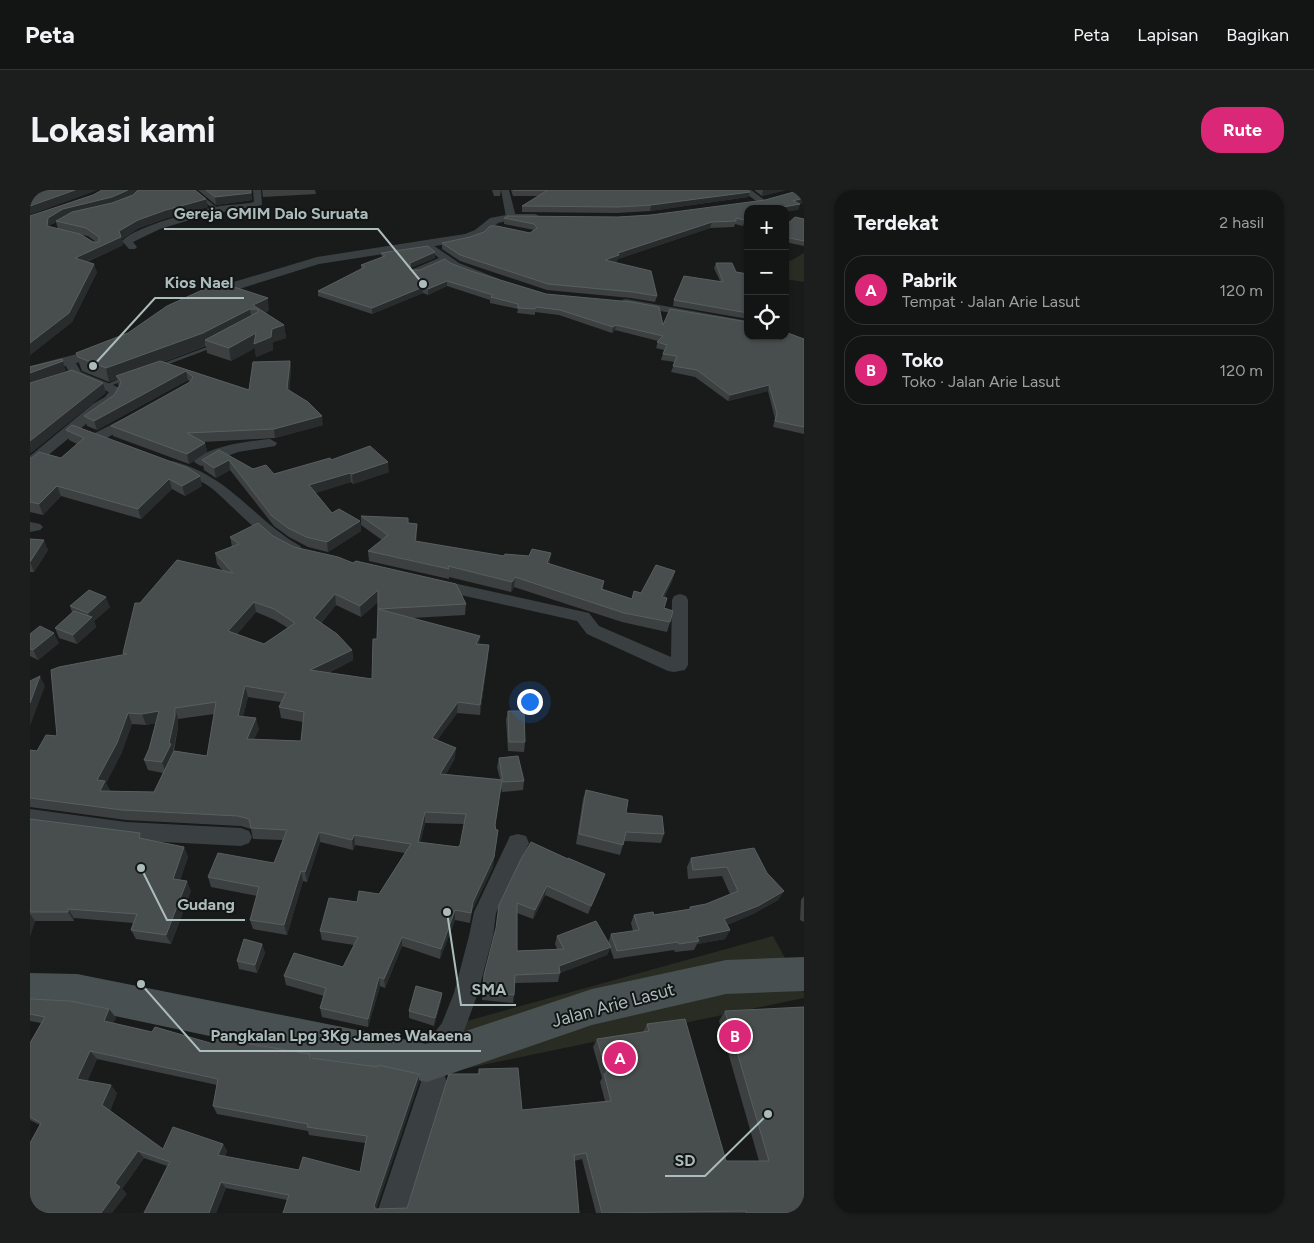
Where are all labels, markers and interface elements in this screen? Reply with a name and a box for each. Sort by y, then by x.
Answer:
text: Peta [25,20,75,49]
text: Peta [1073,24,1109,46]
text: Lapisan [1137,24,1198,46]
text: Bagikan [1226,24,1289,46]
button: Rute [1201,107,1284,153]
text: Lokasi kami [30,109,216,151]
callout: Gereja GMIM Dalo Suruata [164,198,378,229]
text: Gereja GMIM Dalo Suruata [174,204,368,223]
map controls [744,205,789,340]
button: + [744,205,789,250]
text: Terdekat [854,210,939,235]
text: 2 hasil [1219,213,1264,232]
button: − [744,250,789,295]
callout: Kios Nael [155,267,244,298]
text: Pabrik [902,269,957,292]
text: Kios Nael [164,273,234,292]
text: A [865,281,877,300]
text: 120 m [1220,281,1263,300]
text: Tempat · Jalan Arie Lasut [902,292,1080,311]
button: locate [744,295,789,340]
text: Toko [902,349,944,372]
text: B [866,361,876,380]
text: 120 m [1220,361,1263,380]
text: Toko · Jalan Arie Lasut [902,372,1060,391]
your location [517,689,543,715]
callout: Gudang [167,889,245,920]
text: Gudang [177,895,235,914]
callout: SMA [461,974,516,1005]
street label: Jalan Arie Lasut [549,978,677,1032]
text: SMA [472,980,507,999]
pin: B [719,1017,751,1055]
callout: Pangkalan Lpg 3Kg James Wakaena [200,1020,481,1051]
text: Pangkalan Lpg 3Kg James Wakaena [210,1026,472,1045]
pin: A [604,1039,636,1077]
callout: SD [665,1145,705,1176]
text: SD [675,1151,695,1170]

